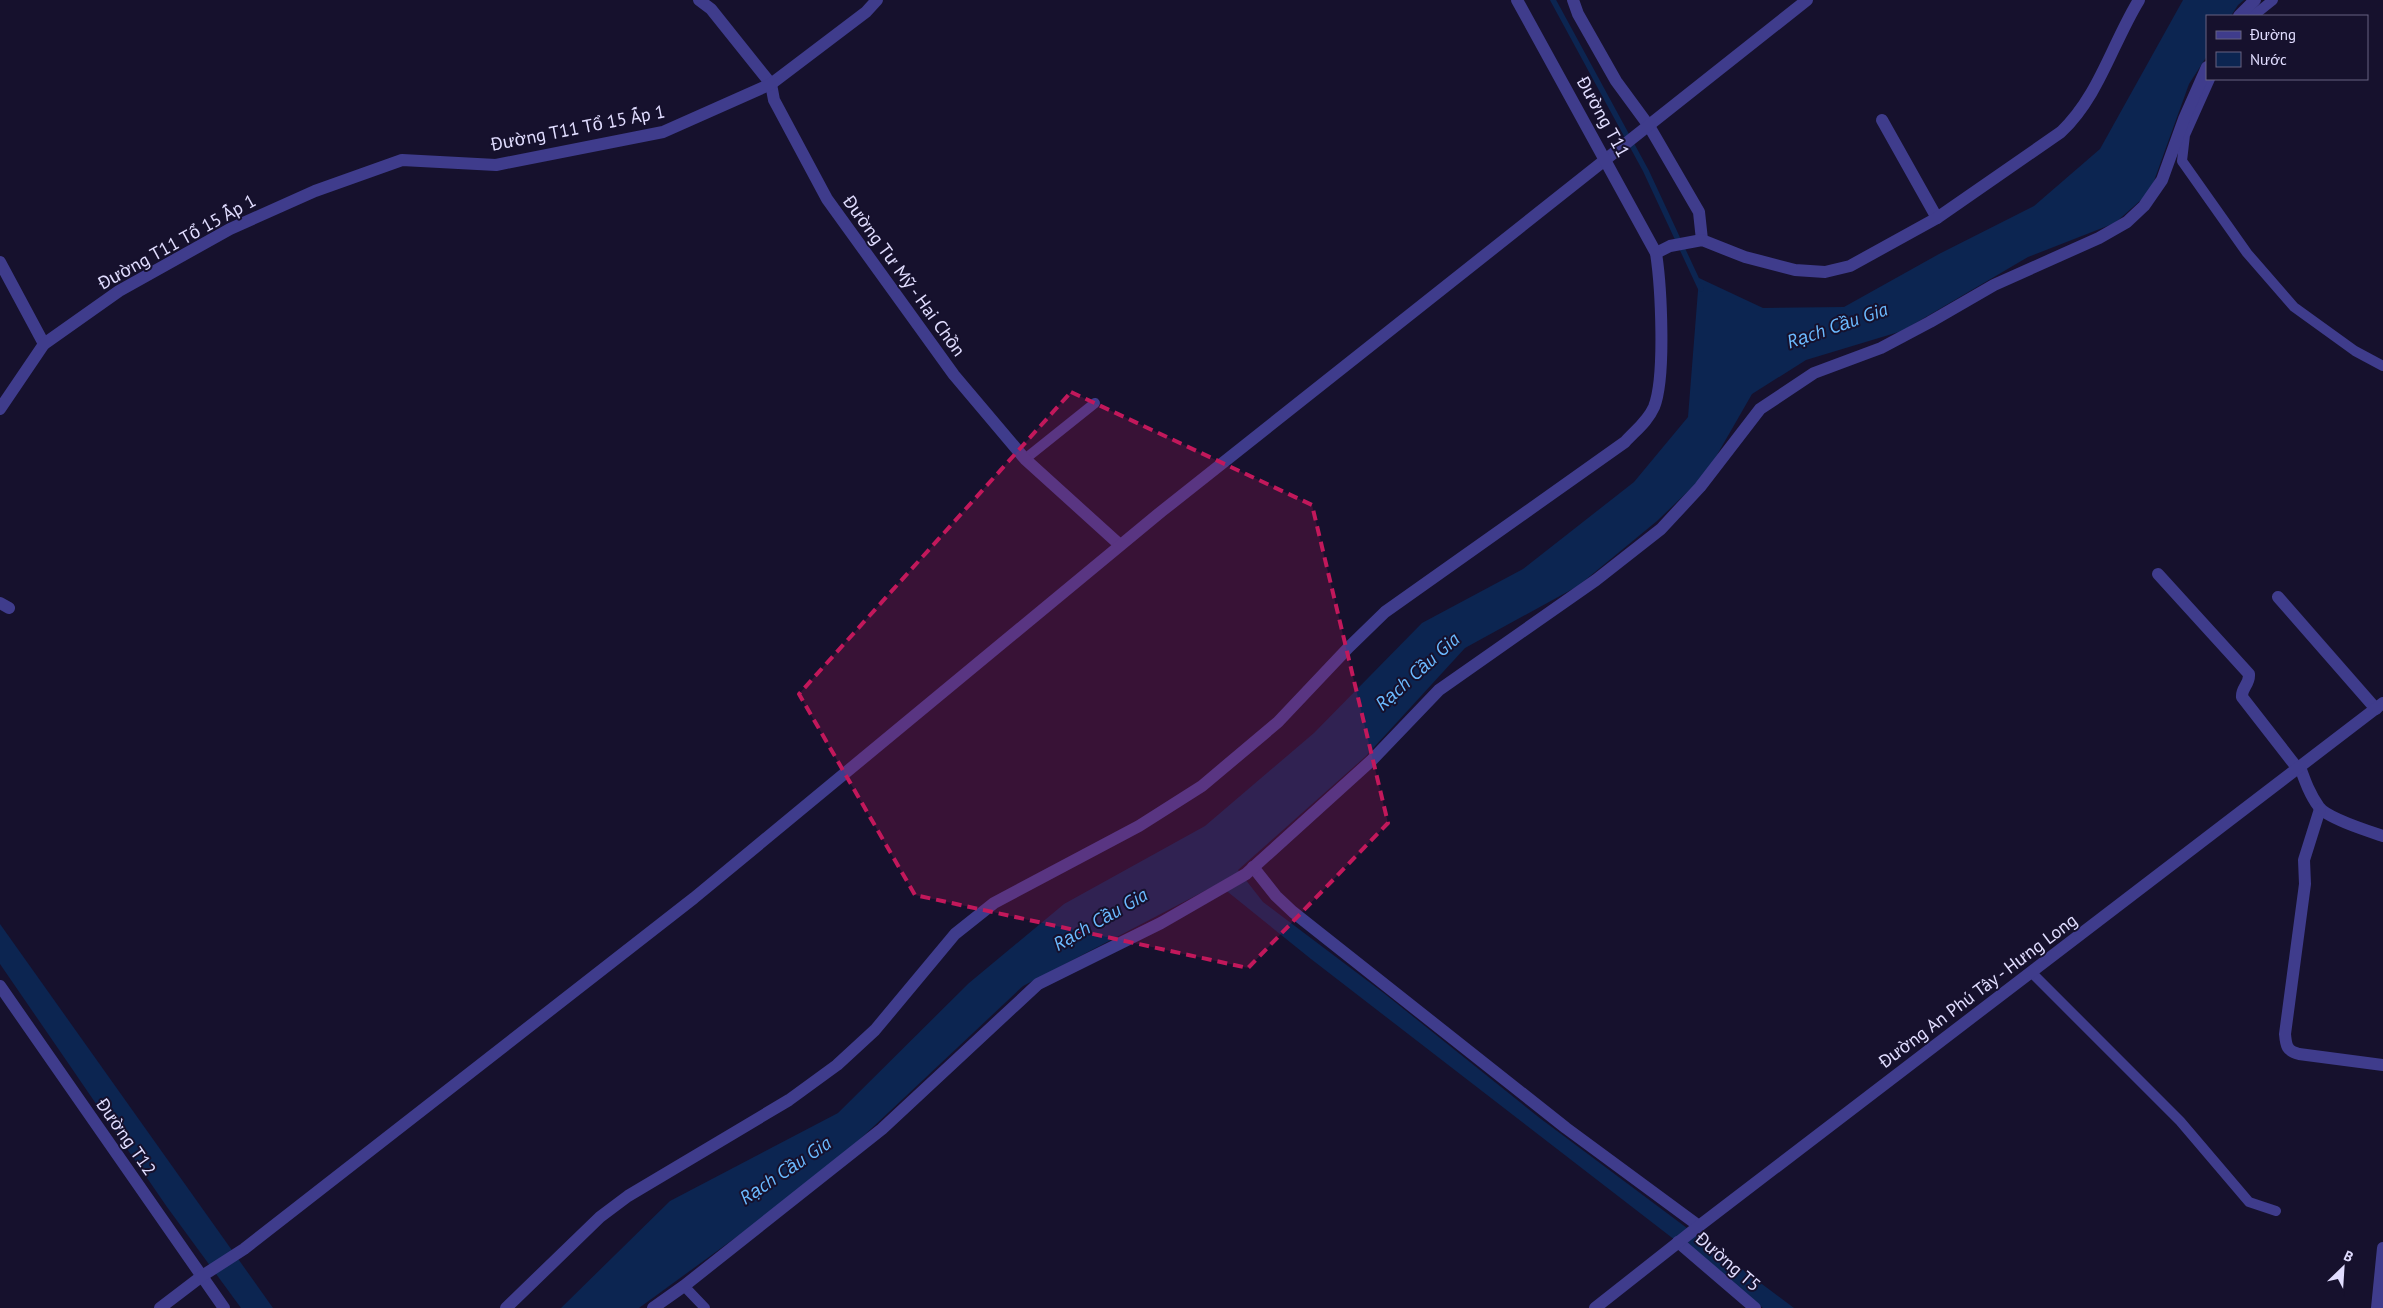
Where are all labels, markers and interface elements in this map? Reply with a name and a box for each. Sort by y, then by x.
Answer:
legend [2206,15,2368,80]
text: Đường [2249,25,2296,44]
text: Nước [2250,50,2287,69]
street label: Đường T11 [1571,71,1635,161]
street label: Đường T11 Tổ 15 Ấp 1 [488,99,667,156]
street label: Đường T11 Tổ 15 Ấp 1 [93,189,260,295]
street label: Đường Tư Mỹ - Hai Chồn [838,190,971,361]
water label: Rạch Cầu Gia [1783,296,1891,353]
water label: Rạch Cầu Gia [1370,626,1465,715]
water label: Rạch Cầu Gia [1048,882,1152,956]
street label: Đường An Phú Tây - Hưng Long [1873,908,2082,1073]
street label: Đường T12 [91,1093,161,1180]
water label: Rạch Cầu Gia [735,1130,836,1209]
street label: Đường T5 [1690,1226,1766,1296]
north arrow [2318,1243,2368,1293]
text: B [2341,1246,2356,1266]

